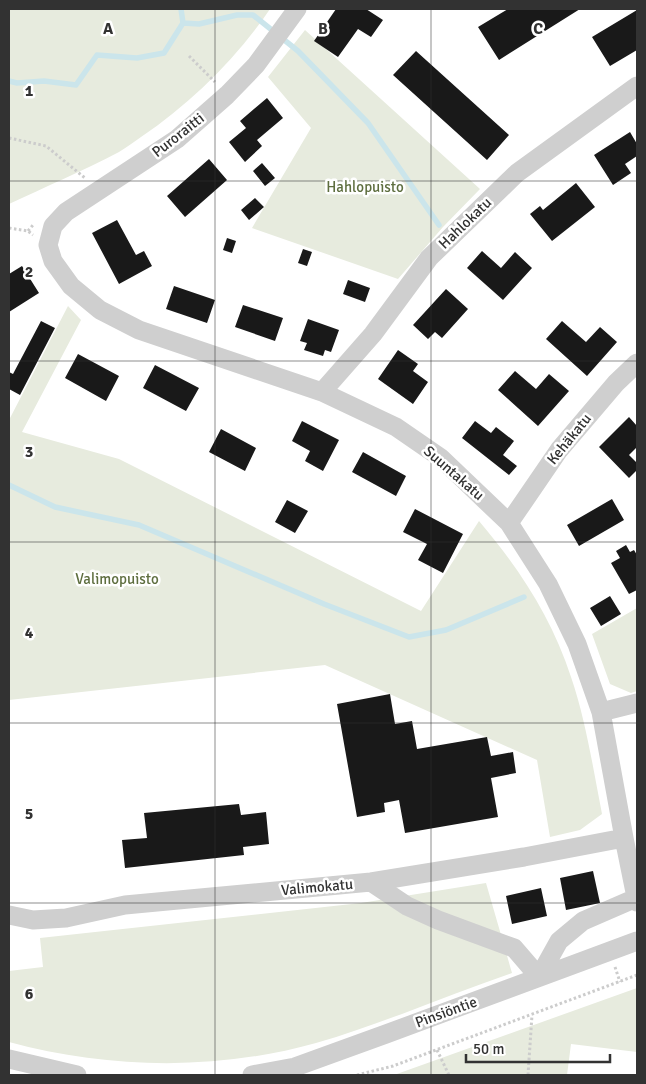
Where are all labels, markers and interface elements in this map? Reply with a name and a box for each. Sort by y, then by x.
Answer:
text: A [103,19,114,39]
text: B [318,19,328,39]
text: C [533,19,543,39]
text: 1 [25,81,34,101]
street label: Puroraitti [148,109,208,161]
park label: Hahlopuisto [326,178,404,196]
street label: Hahlokatu [435,193,495,253]
text: 2 [25,262,33,282]
street label: Kehäkatu [543,410,595,468]
text: 3 [25,442,33,462]
street label: Suuntakatu [420,442,488,504]
park label: Valimopuisto [75,570,159,588]
text: 4 [25,623,34,643]
text: 5 [25,804,33,824]
street label: Valimokatu [280,875,354,899]
text: 6 [25,984,34,1004]
street label: Pinsiöntie [413,993,479,1031]
scale bar [466,1032,610,1064]
text: 50 m [473,1040,504,1058]

